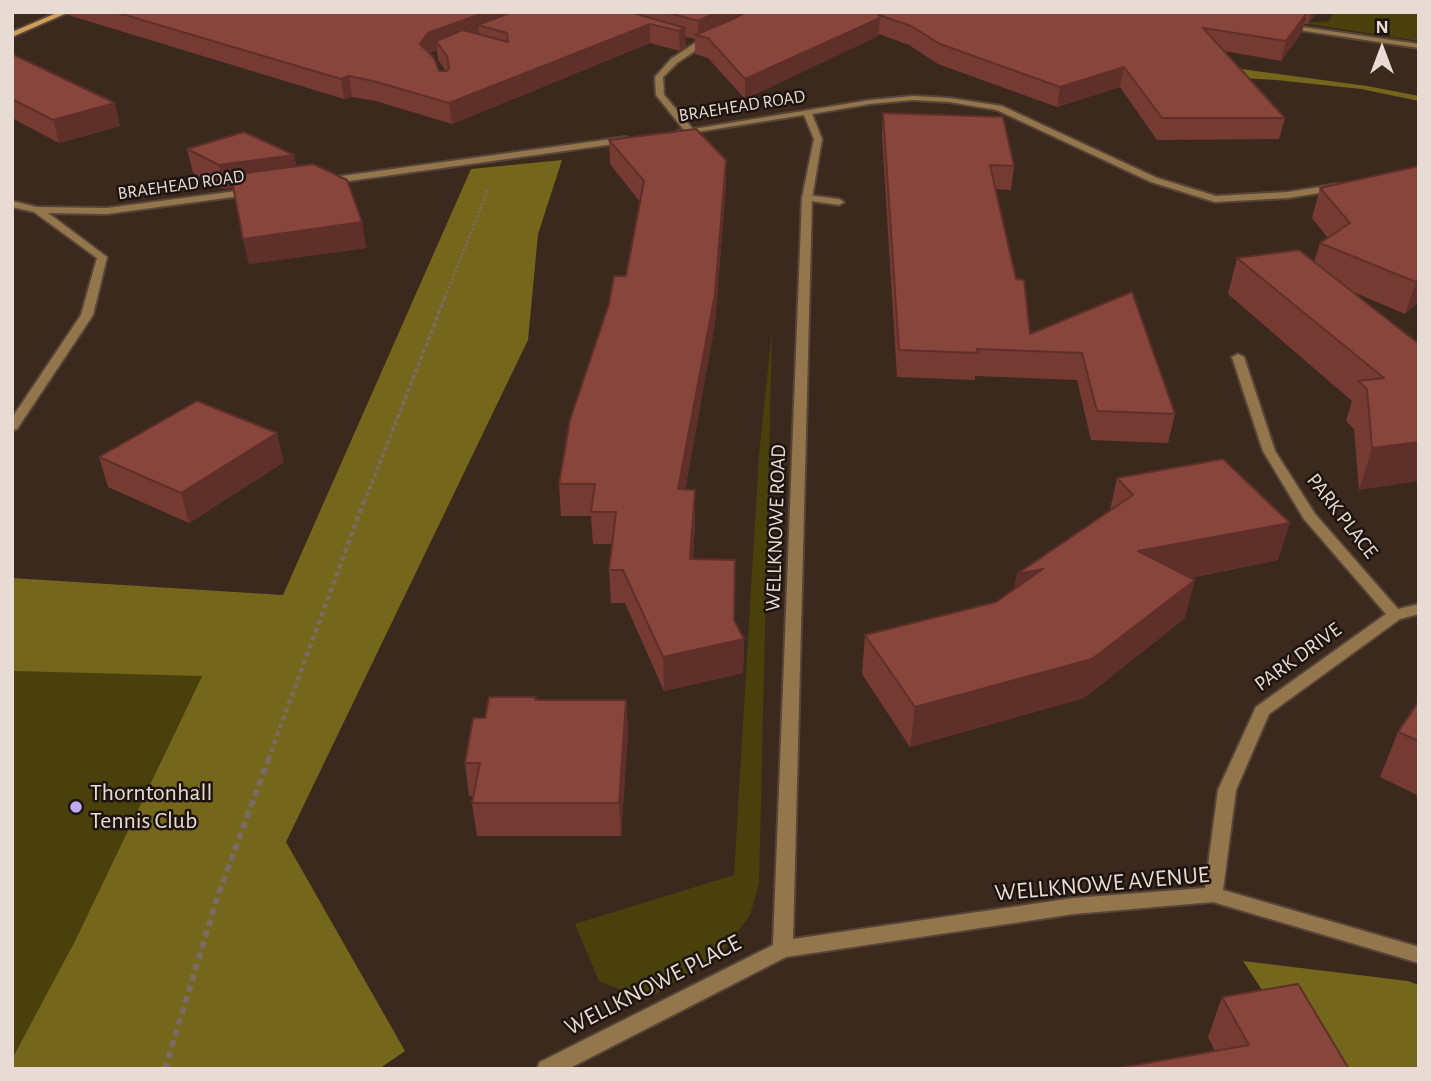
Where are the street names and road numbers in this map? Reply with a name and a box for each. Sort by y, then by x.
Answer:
street label: BRAEHEAD ROAD [677,85,807,127]
street label: BRAEHEAD ROAD [116,165,246,205]
street label: WELLKNOWE ROAD [760,444,792,612]
street label: PARK PLACE [1301,468,1383,564]
street label: PARK DRIVE [1250,617,1346,697]
street label: WELLKNOWE AVENUE [993,860,1211,908]
street label: WELLKNOWE PLACE [560,928,746,1042]

